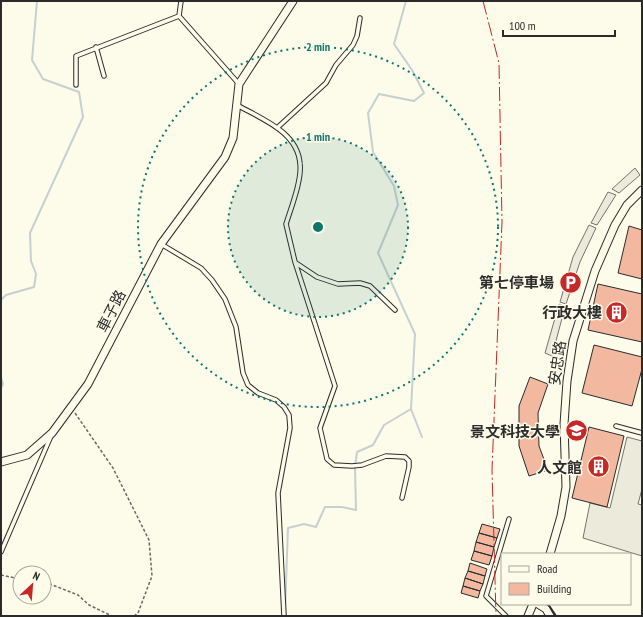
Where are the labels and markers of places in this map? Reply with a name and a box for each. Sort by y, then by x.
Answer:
centre of rings [311,220,325,234]
parking icon: 第七停車場 [557,269,583,295]
place label: 第七停車場 [479,273,554,292]
building icon: 行政大樓 [604,299,630,325]
place label: 行政大樓 [542,303,602,322]
school or university icon: 景文科技大學 [563,418,589,444]
place label: 景文科技大學 [470,422,560,441]
building icon: 人文館 [585,454,611,480]
place label: 人文館 [537,458,582,477]

